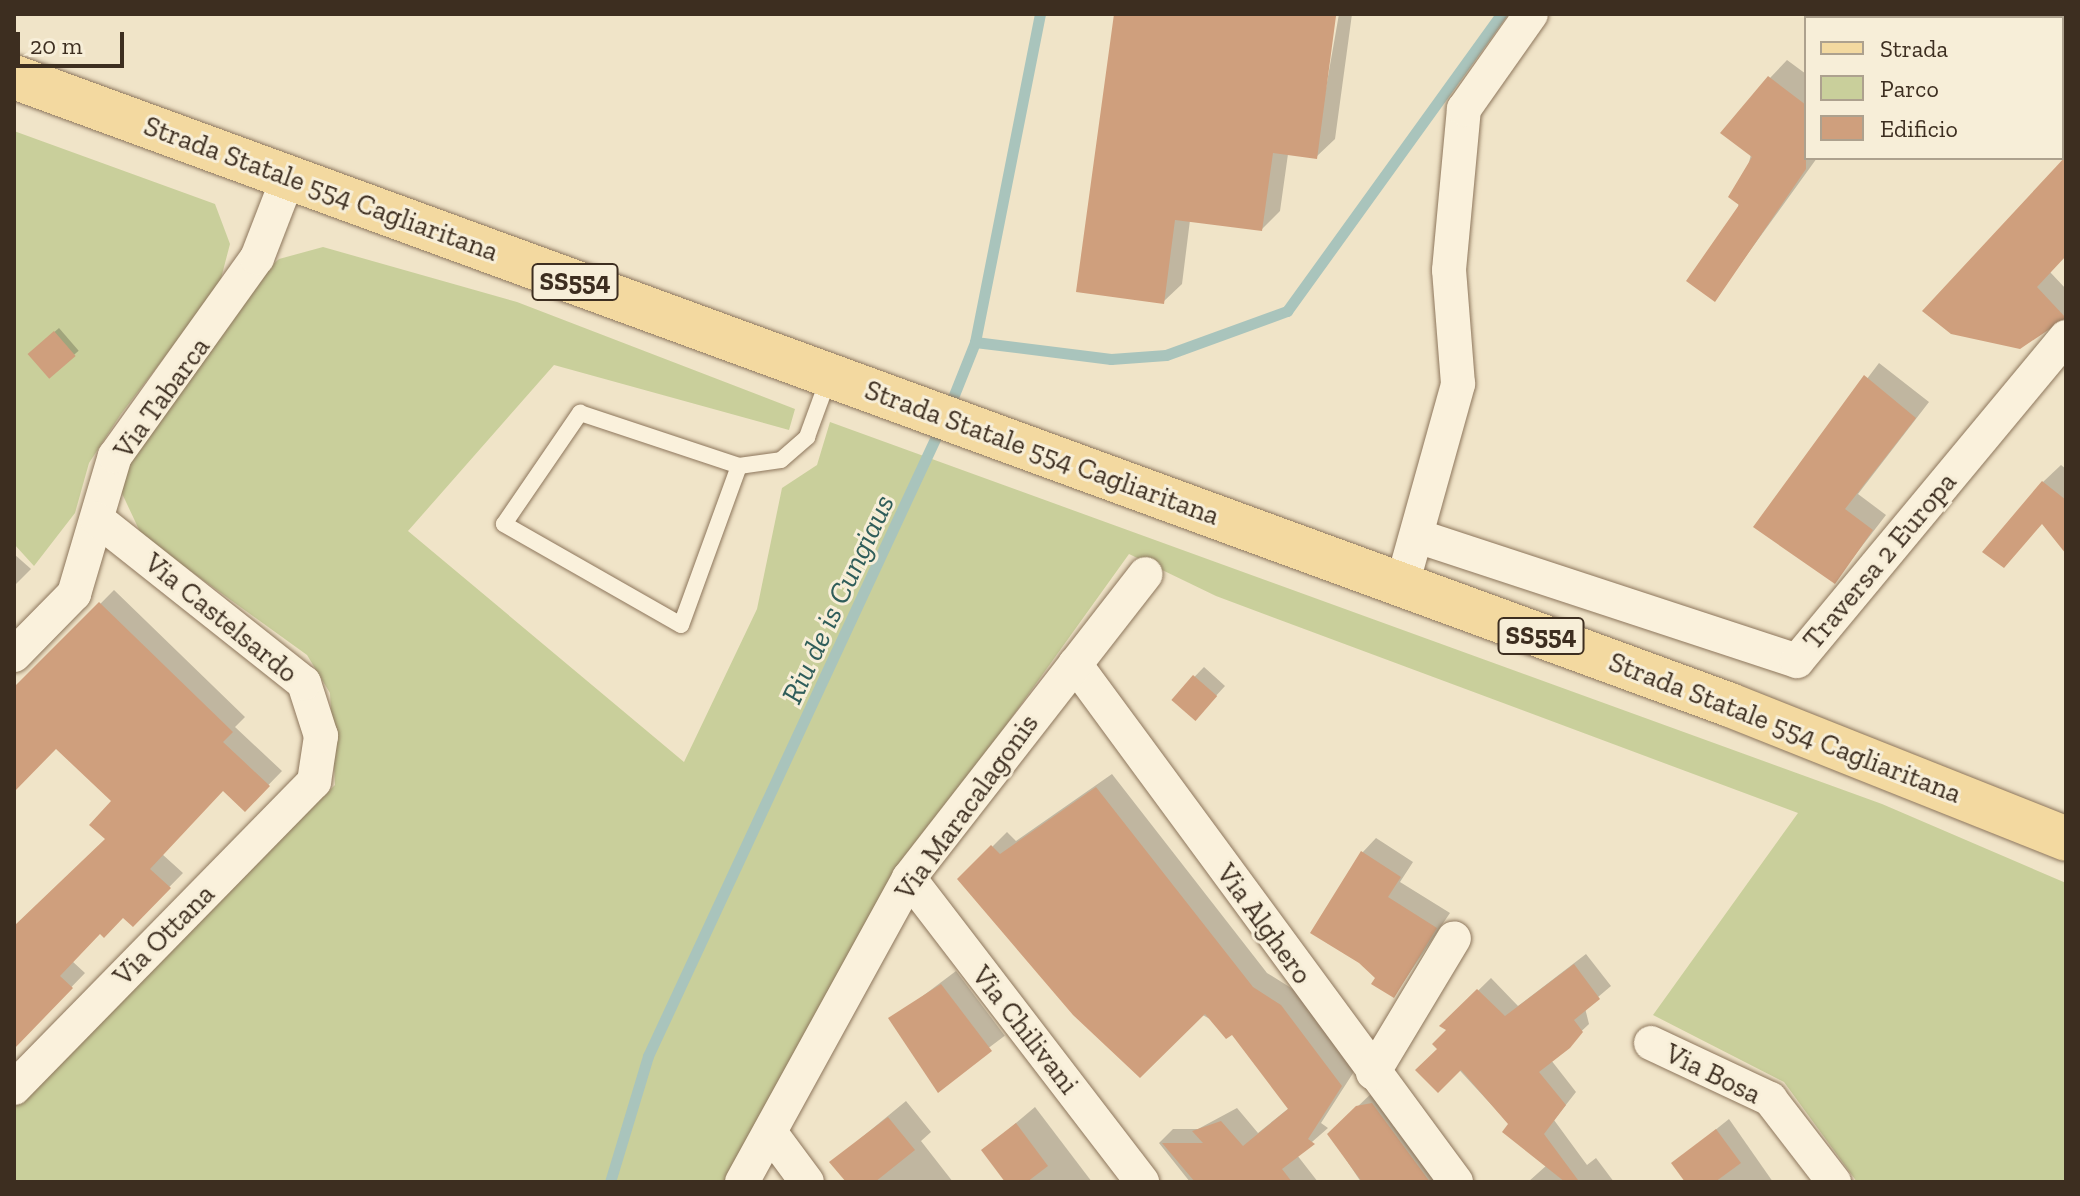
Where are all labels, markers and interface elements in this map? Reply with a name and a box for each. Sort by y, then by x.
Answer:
scale bar [20,16,128,66]
legend [1804,16,2064,160]
text: 20 m [30,31,82,60]
text: Strada [1880,34,1948,63]
text: Parco [1880,74,1939,103]
street label: Strada Statale 554 Cagliaritana [139,109,503,269]
text: Edificio [1880,114,1958,143]
road number: SS554 [531,260,619,304]
street label: Via Tabarca [107,331,217,465]
street label: Strada Statale 554 Cagliaritana [860,373,1224,533]
street label: Traversa 2 Europa [1796,466,1964,656]
water label: Riu de is Cungiaus [774,489,902,709]
street label: Via Castelsardo [138,546,304,690]
road number: SS554 [1497,614,1585,658]
street label: Strada Statale 554 Cagliaritana [1604,645,1966,811]
street label: Via Maracalagonis [888,707,1046,907]
street label: Via Alghero [1209,857,1319,991]
street label: Via Ottana [106,877,222,993]
street label: Via Chilivani [965,959,1085,1101]
street label: Via Bosa [1660,1036,1766,1112]

